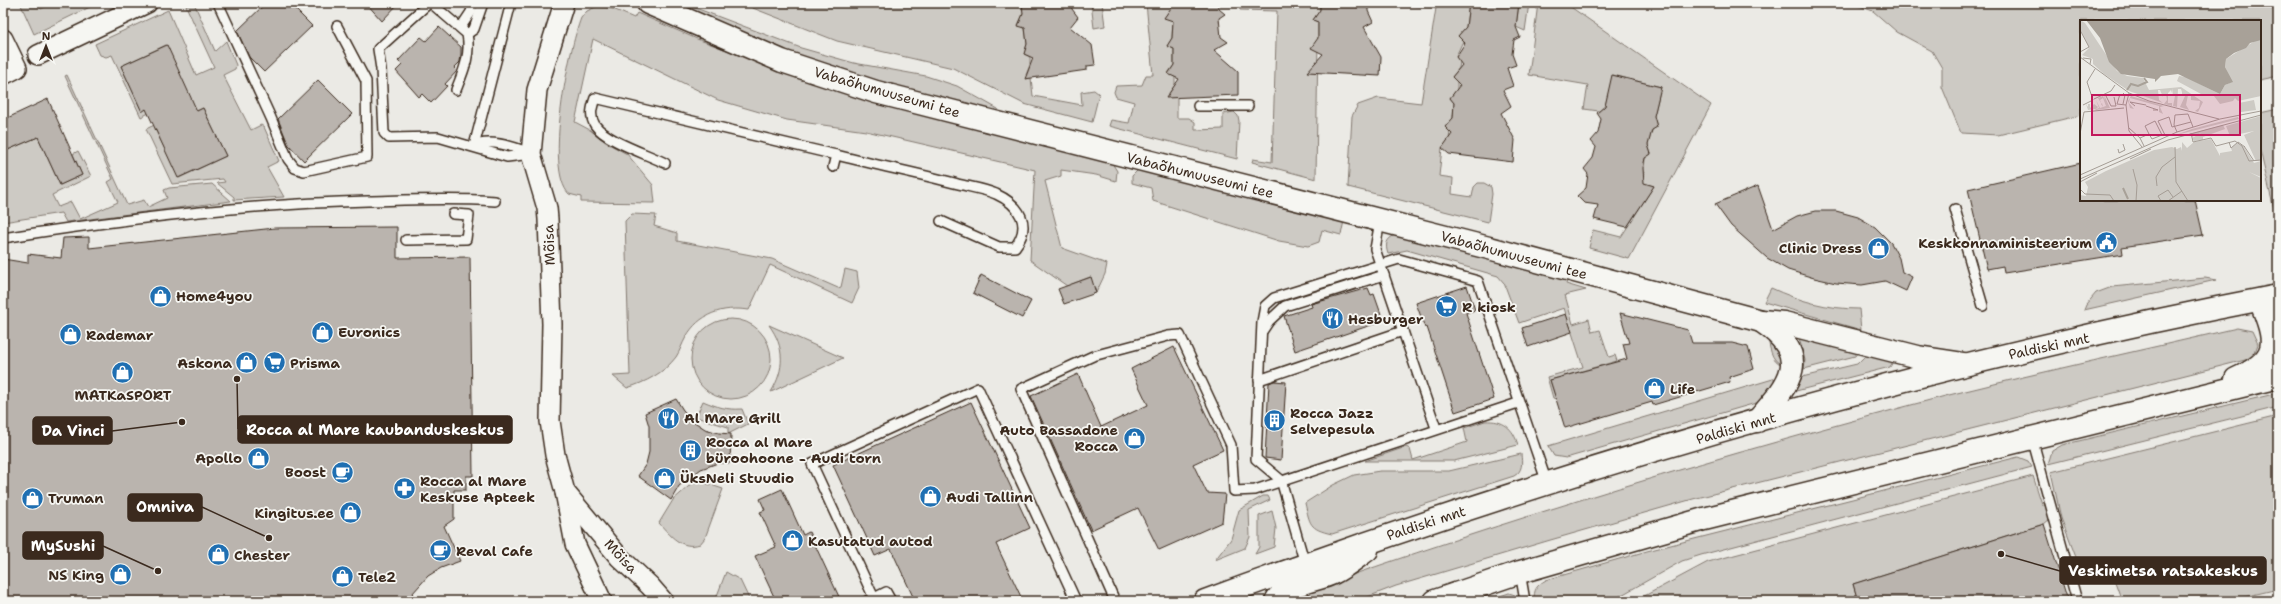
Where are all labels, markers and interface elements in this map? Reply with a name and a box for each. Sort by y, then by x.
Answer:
inset map [2080,20,2261,201]
north arrow [26,26,66,66]
text: N [42,29,51,44]
street label: Vabaõhumuuseumi tee [812,63,962,122]
street label: Vabaõhumuuseumi tee [1124,148,1276,202]
street label: Mõisa [539,224,559,266]
street label: Vabaõhumuuseumi tee [1439,227,1589,283]
public building icon: Keskkonnaministeerium [2094,230,2120,256]
place label: Keskkonnaministeerium [1918,234,2092,252]
shop icon: Clinic Dress [1865,235,1891,261]
place label: Clinic Dress [1779,239,1862,257]
shop icon: Home4you [147,283,173,309]
place label: Home4you [176,287,253,305]
supermarket icon: R kiosk [1433,294,1459,320]
place label: R kiosk [1462,298,1516,316]
restaurant icon: Hesburger [1319,306,1345,332]
place label: Hesburger [1348,310,1424,328]
shop icon: Euronics [310,319,336,345]
shop icon: Rademar [57,322,83,348]
place label: Euronics [338,323,400,341]
place label: Rademar [86,326,154,344]
street label: Paldiski mnt [2007,329,2091,363]
shop icon: Askona [234,350,260,376]
supermarket icon: Prisma [261,350,287,376]
place label: Askona [177,354,232,372]
place label: Prisma [290,354,340,372]
shop icon: MATKaSPORT [110,360,136,386]
shop icon: Life [1642,376,1668,402]
place label: Life [1670,380,1695,398]
place label: MATKaSPORT [74,386,172,404]
place label: Rocca Jazz Selvepesula [1290,404,1375,438]
restaurant icon: Al Mare Grill [656,405,682,431]
building icon: Rocca Jazz Selvepesula [1262,408,1288,434]
street label: Paldiski mnt [1694,408,1778,448]
place label: Al Mare Grill [684,409,781,427]
callout: Rocca al Mare kaubanduskeskus [238,416,512,443]
callout: Da Vinci [33,417,112,444]
text: Rocca al Mare kaubanduskeskus [246,420,504,440]
text: Da Vinci [41,421,105,441]
place label: Auto Bassadone Rocca [999,421,1118,455]
shop icon: Auto Bassadone Rocca [1121,425,1147,451]
place label: Rocca al Mare büroohoone - Audi torn [706,433,881,467]
building icon: Rocca al Mare büroohoone - Audi torn [677,437,703,463]
shop icon: Apollo [245,445,271,471]
place label: Apollo [195,449,242,467]
cafe icon: Boost [329,459,355,485]
place label: Boost [285,463,326,481]
shop icon: ÜksNeli Stuudio [651,465,677,491]
place label: ÜksNeli Stuudio [680,469,794,487]
place label: Rocca al Mare Keskuse Apteek [420,472,535,506]
pharmacy icon: Rocca al Mare Keskuse Apteek [391,476,417,502]
shop icon: Audi Tallinn [918,484,944,510]
shop icon: Truman [20,485,46,511]
place label: Audi Tallinn [946,488,1033,506]
place label: Truman [48,489,104,507]
callout: Omniva [128,494,202,521]
text: Omniva [136,497,195,517]
shop icon: Kingitus.ee [337,500,363,526]
street label: Paldiski mnt [1384,502,1468,544]
place label: Kingitus.ee [254,504,334,522]
shop icon: Kasutatud autod [780,528,806,554]
callout: MySushi [23,532,103,559]
place label: Kasutatud autod [808,532,933,550]
street label: Mõisa [600,535,642,577]
text: MySushi [31,536,95,556]
cafe icon: Reval Cafe [427,538,453,564]
shop icon: Chester [206,542,232,568]
place label: Reval Cafe [456,542,533,560]
place label: Chester [234,546,290,564]
callout: Veskimetsa ratsakeskus [2060,557,2266,584]
text: Veskimetsa ratsakeskus [2068,561,2258,581]
shop icon: NS King [107,562,133,588]
shop icon: Tele2 [329,564,355,590]
place label: NS King [48,566,104,584]
place label: Tele2 [358,568,396,586]

